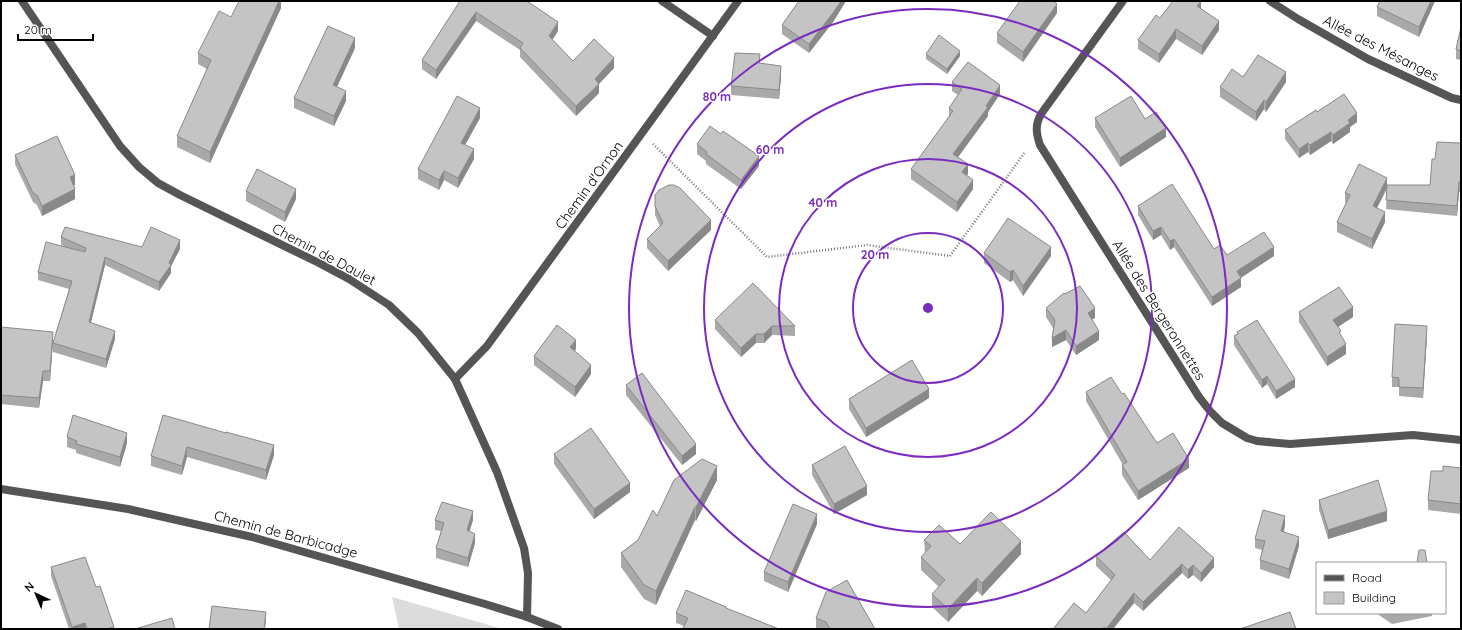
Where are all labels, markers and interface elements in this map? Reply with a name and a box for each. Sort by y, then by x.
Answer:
street label: Allée des Mésanges [1320,11,1442,85]
scale bar [18,16,93,42]
text: 20 m [24,22,52,37]
text: 80 m [703,89,731,104]
street label: Chemin d'Ornon [551,137,627,233]
text: 60 m [756,142,784,157]
text: 40 m [809,195,837,210]
street label: Chemin de Daulet [269,219,379,289]
street label: Allée des Bergeronnettes [1108,237,1210,383]
text: 20 m [861,247,889,262]
centre of rings [921,301,935,315]
street label: Chemin de Barbicadge [212,506,360,562]
legend [1316,562,1446,614]
text: Road [1352,570,1382,585]
north arrow [16,574,56,614]
text: N [21,579,37,595]
text: Building [1352,590,1396,605]

